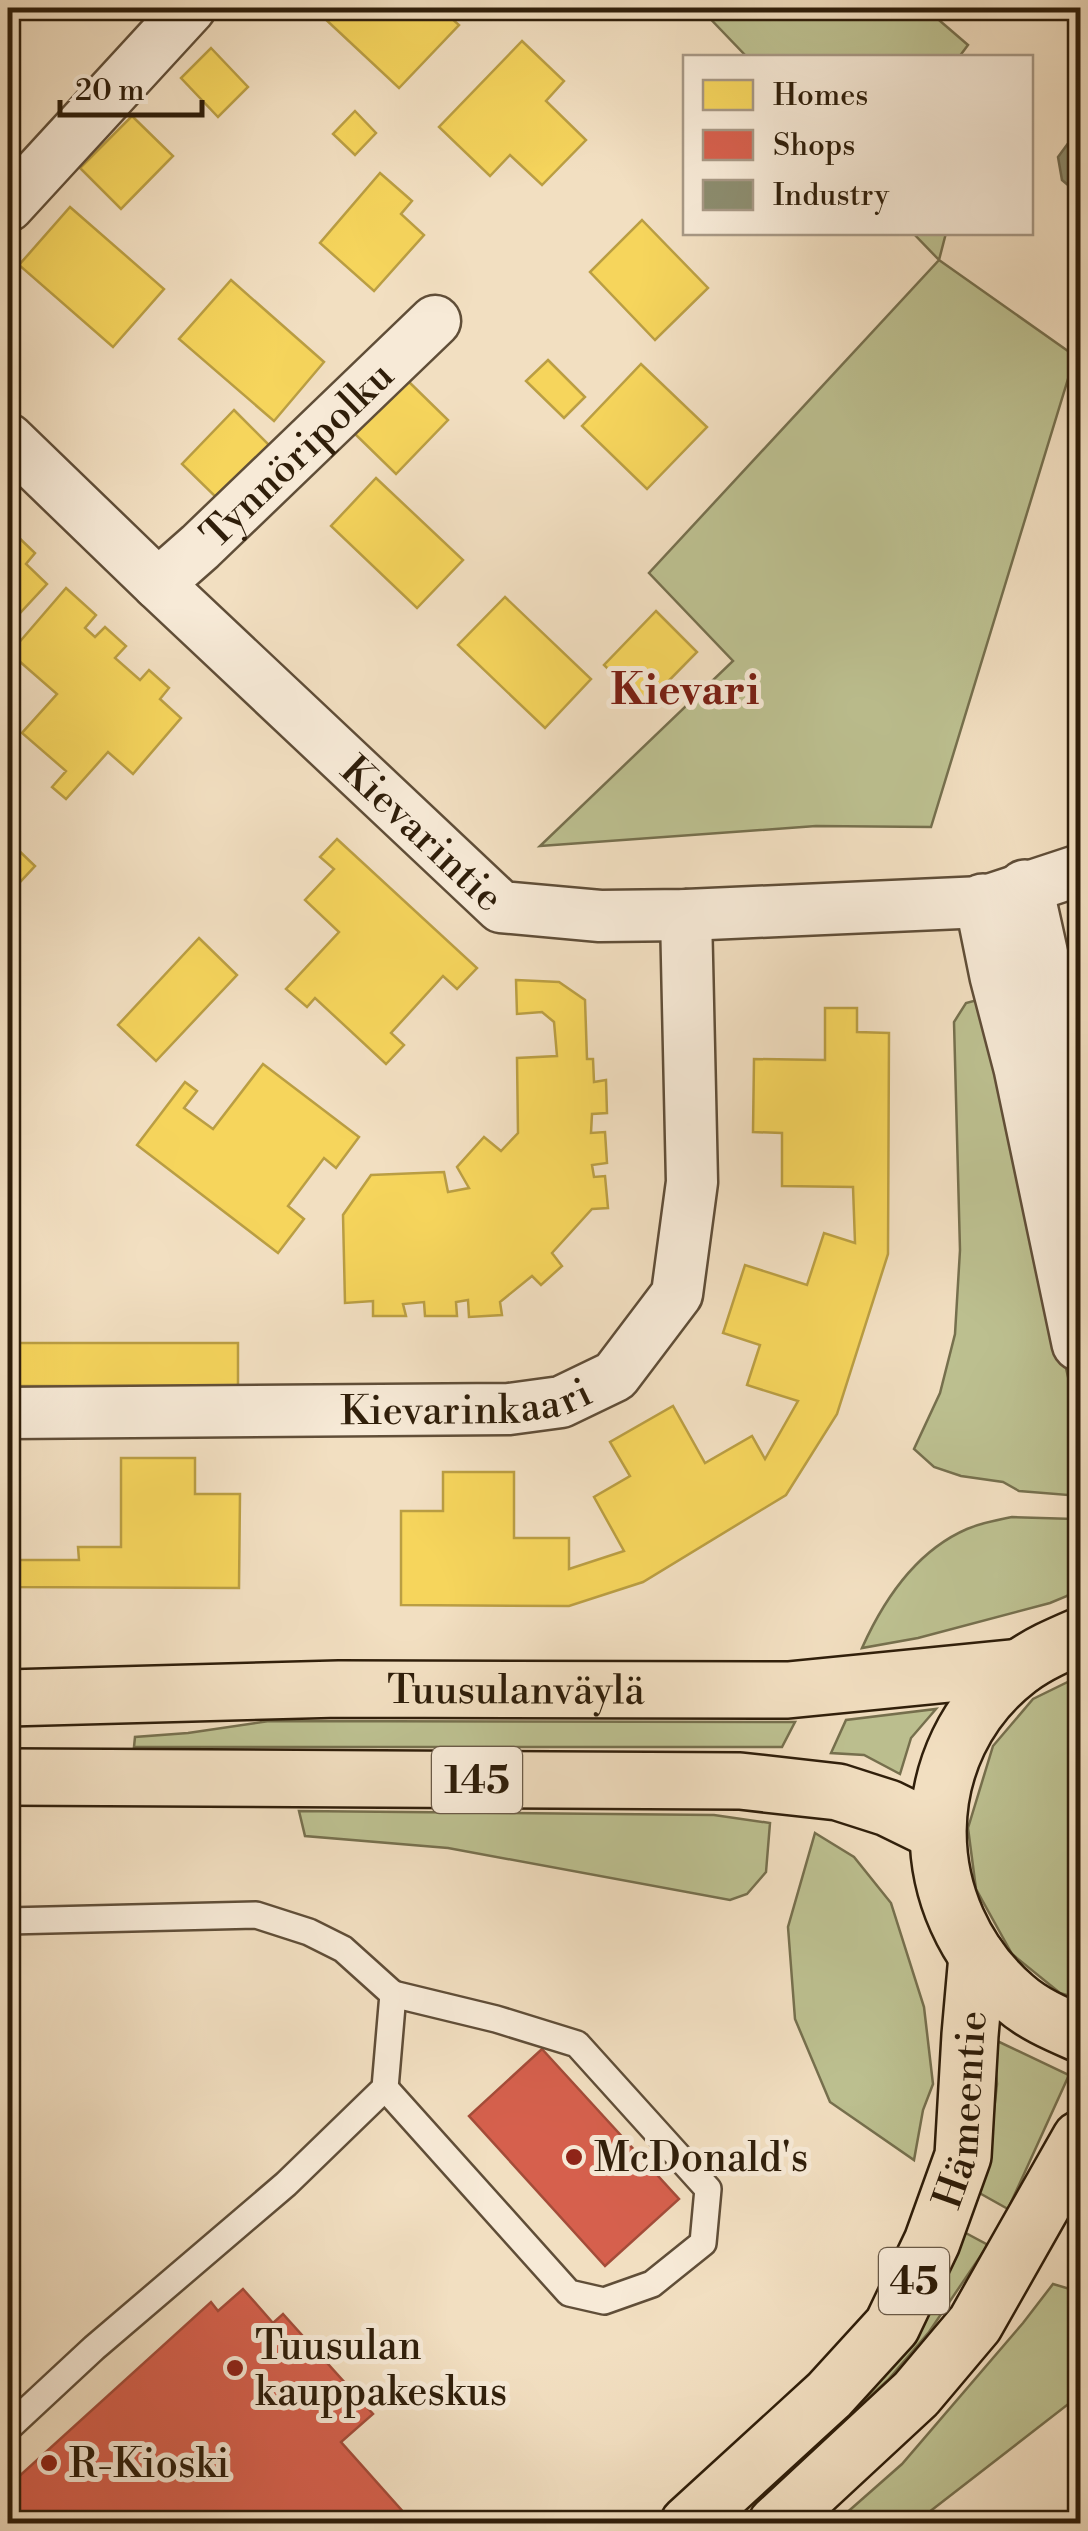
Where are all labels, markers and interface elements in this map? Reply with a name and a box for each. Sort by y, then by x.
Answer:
scale bar [60,55,202,117]
legend [683,55,1033,235]
text: 20 m [75,72,144,110]
text: Homes [773,77,868,115]
text: Shops [773,127,855,165]
text: Industry [773,177,889,215]
street label: Tynnöripolku [191,351,405,559]
district label: Kievari [611,665,759,718]
street label: Kievarintie [329,746,513,923]
street label: Kievarinkaari [340,1368,600,1437]
street label: Tuusulanväylä [387,1666,646,1718]
road number: 145 [432,1747,522,1813]
street label: Hämeentie [923,2009,999,2216]
place label: McDonald's [594,2134,808,2184]
marker: McDonald's [563,2146,585,2168]
road number: 45 [879,2248,949,2314]
place label: Tuusulan kauppakeskus [255,2322,507,2418]
marker: Tuusulan kauppakeskus [224,2357,246,2379]
place label: R-Kioski [69,2440,230,2490]
marker: R-Kioski [38,2452,60,2474]

